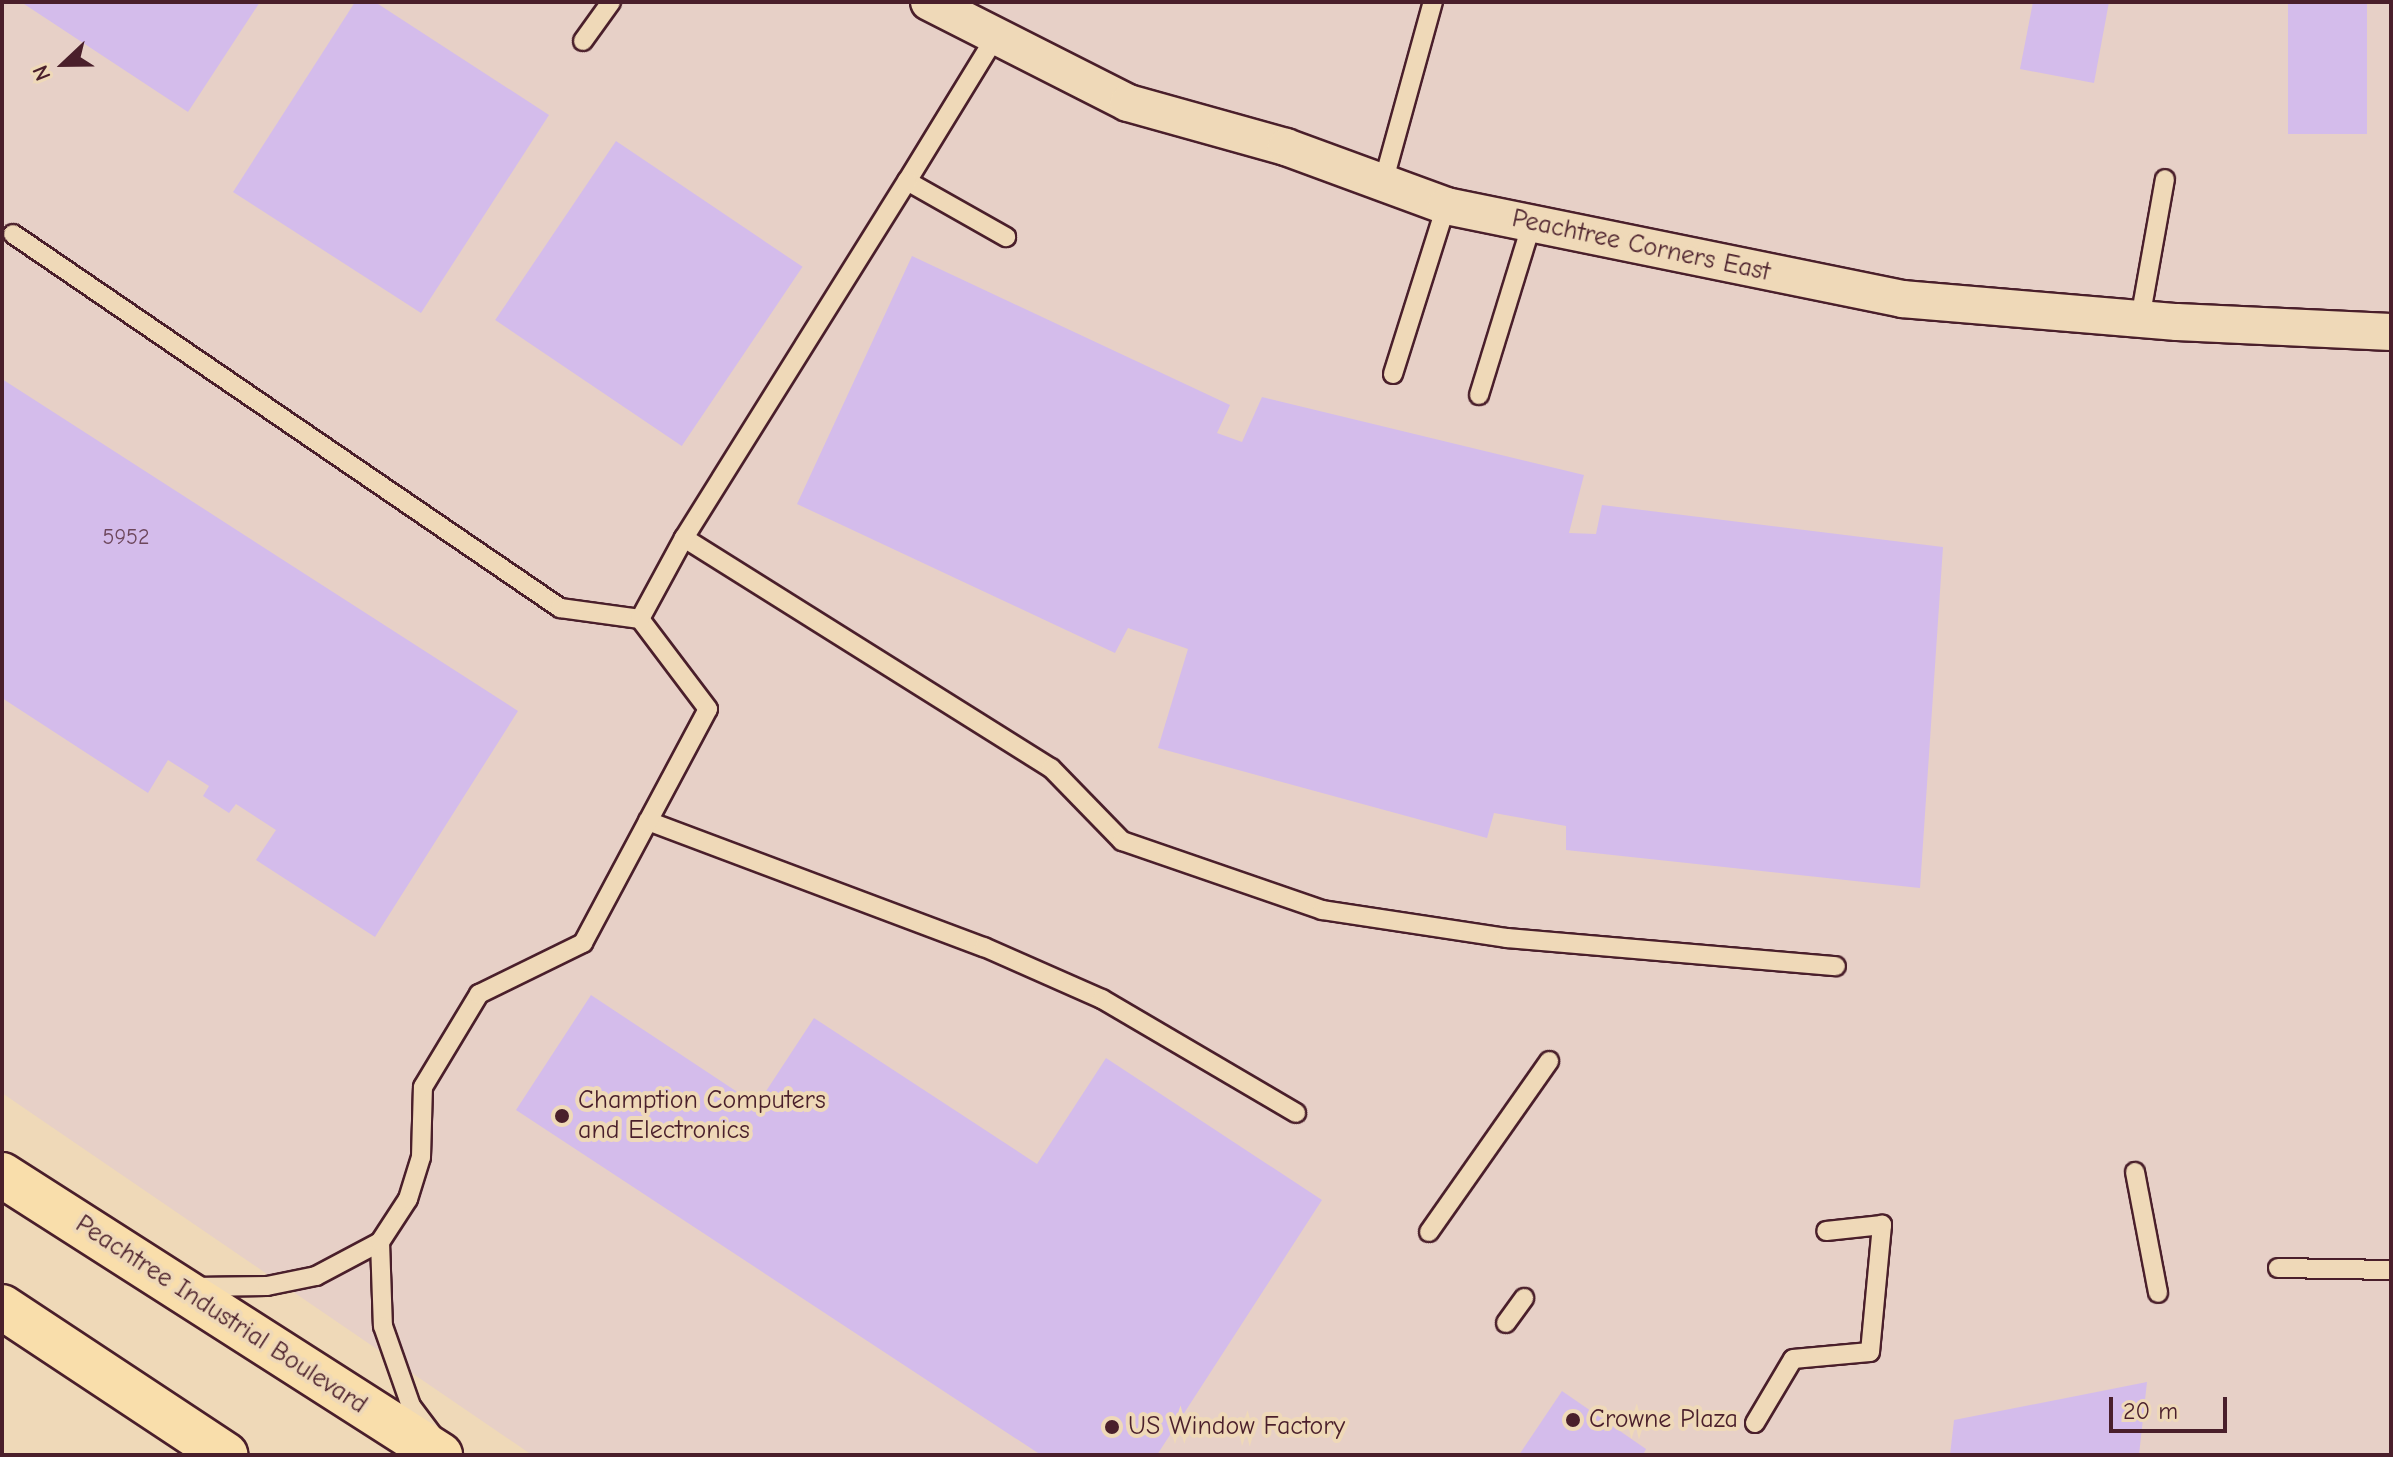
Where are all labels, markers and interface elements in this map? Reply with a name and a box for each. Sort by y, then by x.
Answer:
north arrow [24,24,104,104]
text: N [27,61,56,85]
street label: Peachtree Corners East [1509,203,1773,289]
house number: 5952 [102,525,150,551]
place label: Chamption Computers and Electronics [578,1085,826,1146]
marker: Chamption Computers and Electronics [553,1107,571,1125]
street label: Peachtree Industrial Boulevard [69,1209,373,1421]
scale bar [2113,1381,2231,1431]
text: 20 m [2123,1397,2178,1425]
place label: Crowne Plaza [1589,1404,1738,1436]
place label: US Window Factory [1128,1411,1345,1443]
marker: Crowne Plaza [1564,1411,1582,1429]
marker: US Window Factory [1103,1418,1121,1436]

